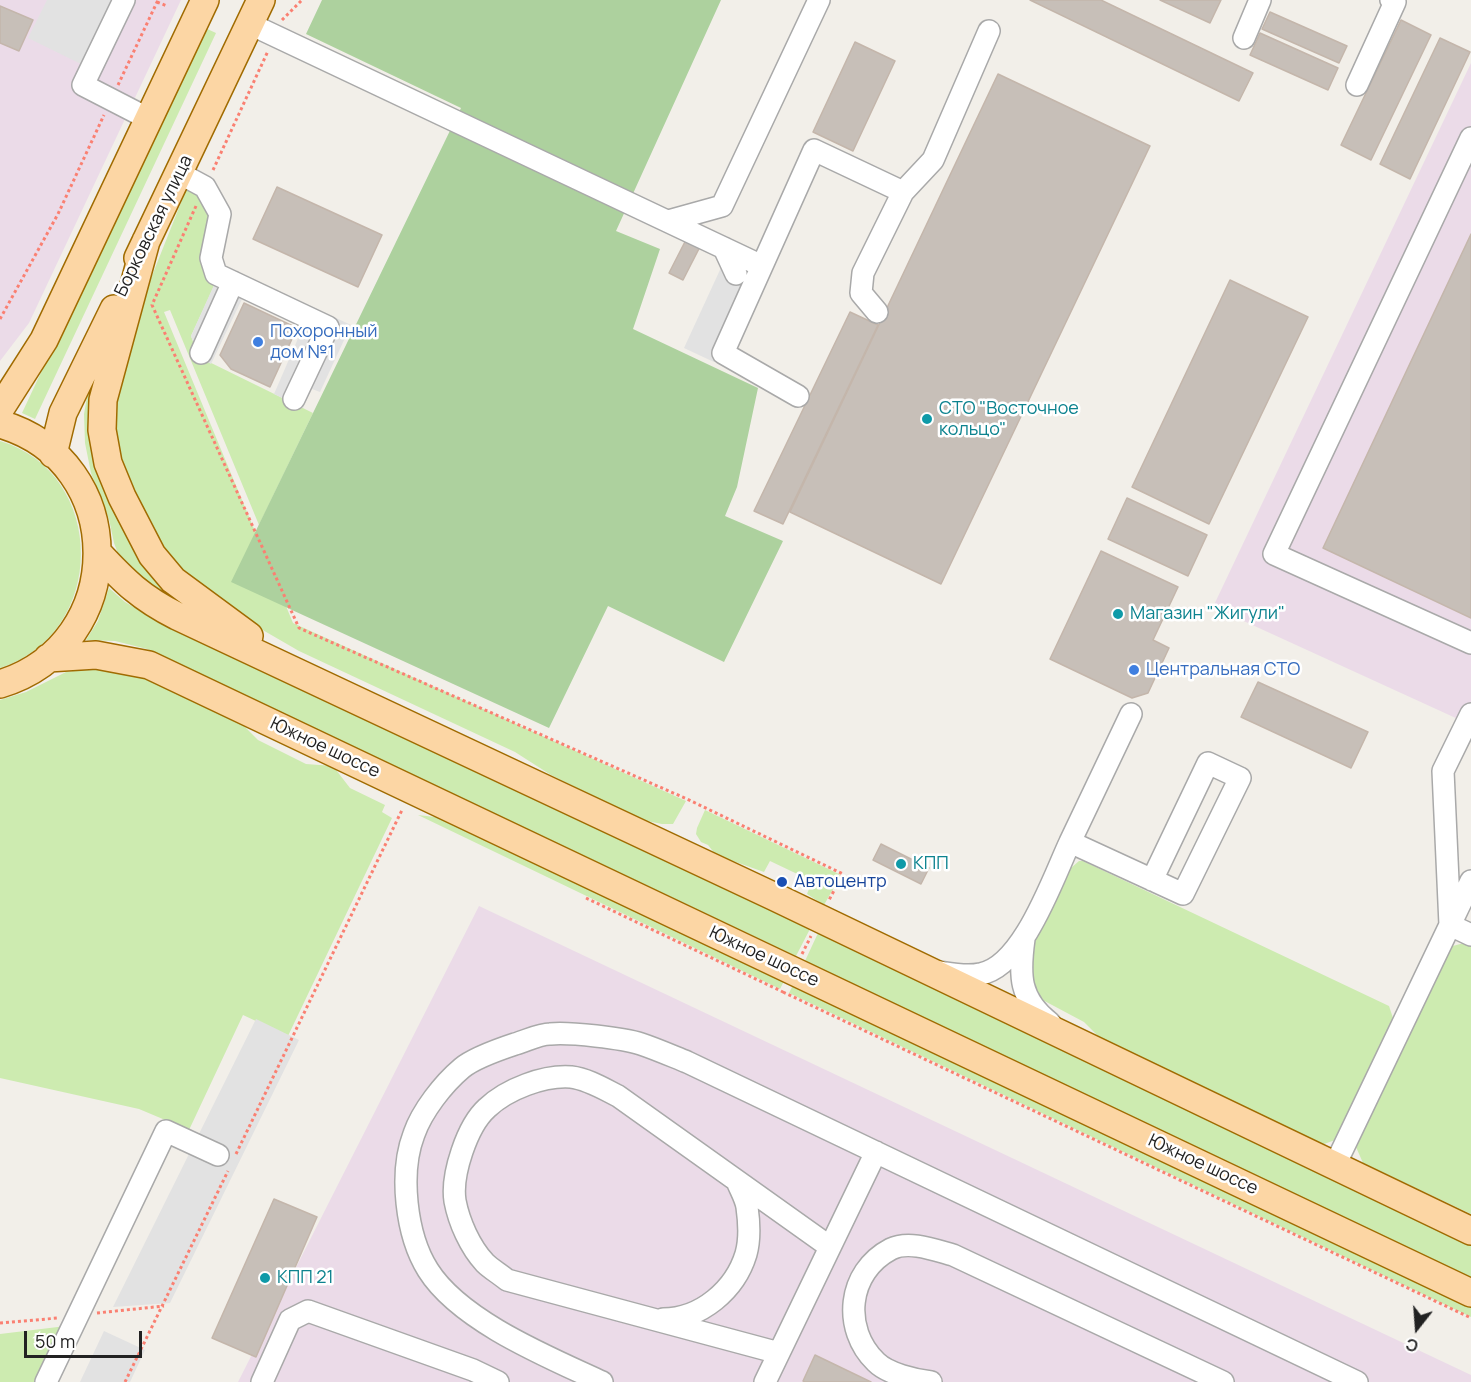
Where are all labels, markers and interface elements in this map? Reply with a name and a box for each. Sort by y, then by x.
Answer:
street label: Борковская улица [110,152,198,300]
place label: Похоронный дом №1 [270,321,378,364]
marker: Похоронный дом №1 [251,335,265,349]
place label: СТО "Восточное кольцо" [939,398,1079,440]
marker: СТО "Восточное кольцо" [920,412,934,426]
place label: Магазин "Жигули" [1130,603,1285,625]
marker: Магазин "Жигули" [1111,607,1125,621]
place label: Центральная СТО [1146,659,1300,681]
marker: Центральная СТО [1127,663,1141,677]
street label: Южное шоссе [267,713,383,783]
place label: КПП [913,853,949,875]
marker: КПП [894,857,908,871]
place label: Автоцентр [794,871,887,893]
marker: Автоцентр [775,875,789,889]
street label: Южное шоссе [706,922,822,992]
street label: Южное шоссе [1145,1130,1261,1200]
place label: КПП 21 [277,1267,333,1289]
marker: КПП 21 [258,1271,272,1285]
north arrow [1387,1298,1447,1358]
scale bar [27,1319,146,1357]
text: 50 m [35,1329,75,1353]
text: С [1403,1333,1421,1357]

